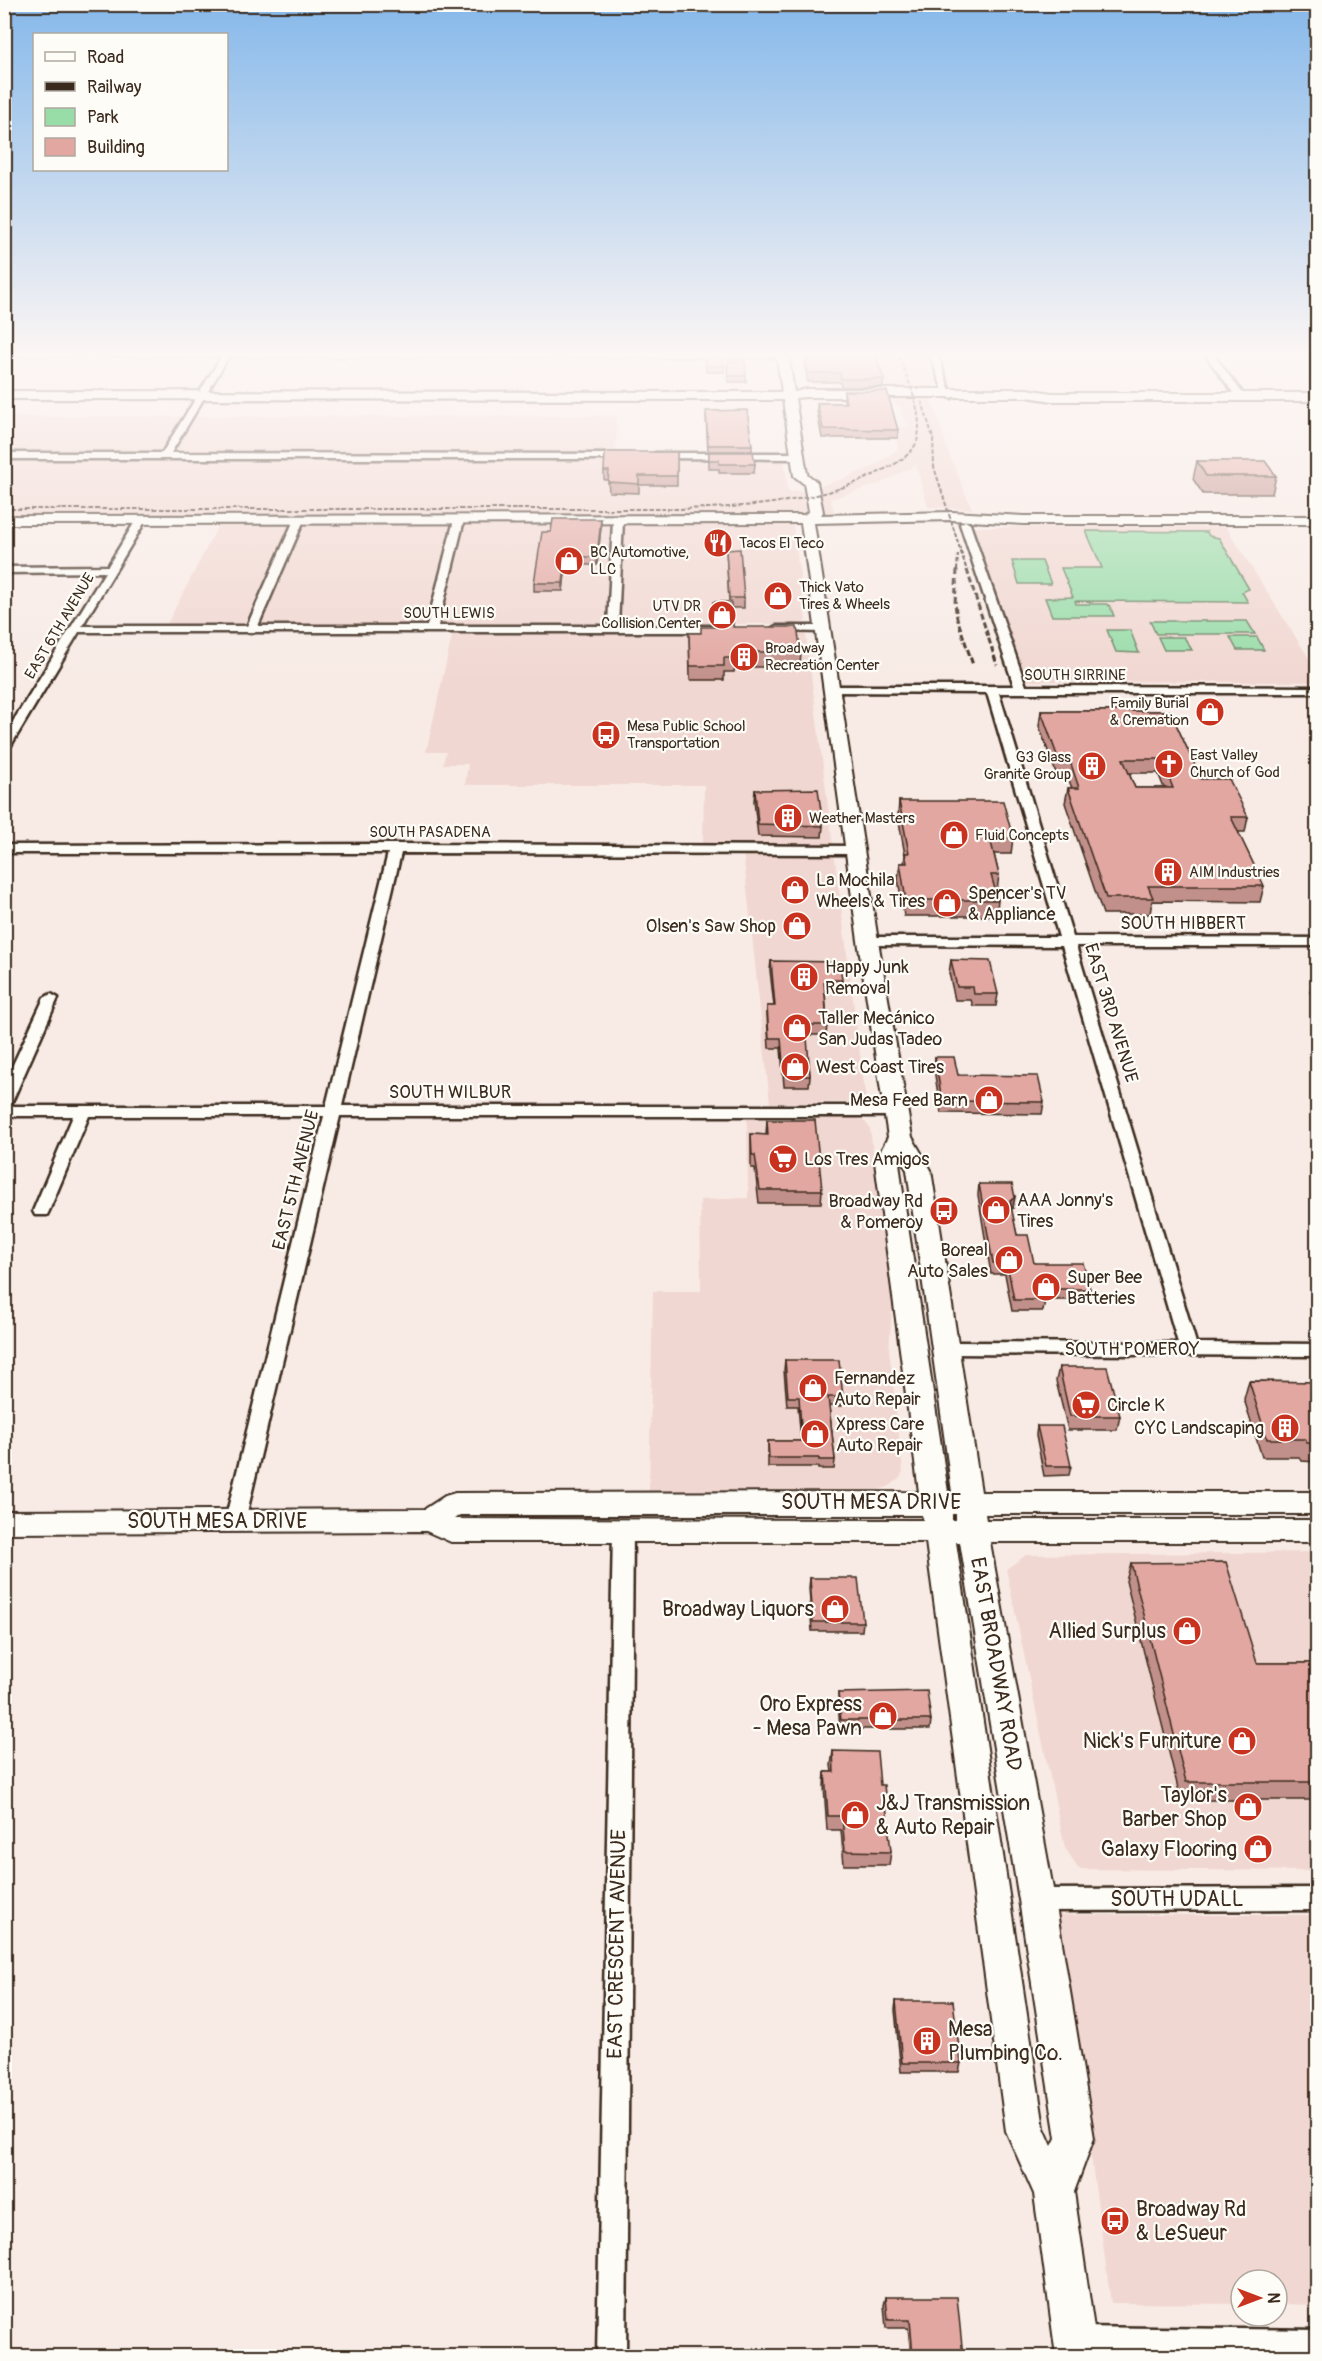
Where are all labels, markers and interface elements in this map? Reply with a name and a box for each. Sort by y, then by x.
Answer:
legend [33,33,228,171]
text: Road [87,46,124,69]
text: Railway [87,76,142,99]
text: Park [87,106,119,129]
text: Building [87,136,145,159]
restaurant icon: Tacos El Teco [702,527,734,559]
place label: Tacos El Teco [739,534,824,553]
place label: BC Automotive, LLC [590,543,689,579]
shop icon: BC Automotive, LLC [553,545,585,577]
street label: EAST 6TH AVENUE [21,569,99,682]
place label: Thick Vato Tires & Wheels [799,578,890,614]
shop icon: Thick Vato Tires & Wheels [762,580,794,612]
place label: UTV DR Collision Center [601,597,702,633]
shop icon: UTV DR Collision Center [706,599,738,631]
street label: SOUTH LEWIS [403,604,495,623]
place label: Broadway Recreation Center [765,639,880,675]
building icon: Broadway Recreation Center [728,641,760,673]
street label: SOUTH SIRRINE [1024,666,1126,685]
place label: Family Burial & Cremation [1110,694,1189,730]
shop icon: Family Burial & Cremation [1194,696,1226,728]
place label: Mesa Public School Transportation [627,717,746,753]
bus stop icon: Mesa Public School Transportation [590,719,622,751]
place label: East Valley Church of God [1190,746,1280,782]
place label: G3 Glass Granite Group [984,748,1071,784]
church icon: East Valley Church of God [1153,748,1185,780]
building icon: G3 Glass Granite Group [1076,750,1108,782]
building icon: Weather Masters [772,802,804,834]
place label: Weather Masters [809,809,915,828]
shop icon: Fluid Concepts [938,819,970,851]
street label: SOUTH PASADENA [369,823,491,842]
place label: Fluid Concepts [975,826,1069,845]
building icon: AIM Industries [1152,856,1184,888]
place label: AIM Industries [1189,863,1280,882]
place label: La Mochila Wheels & Tires [816,869,925,913]
shop icon: La Mochila Wheels & Tires [779,874,811,906]
place label: Spencer's TV & Appliance [968,882,1066,926]
shop icon: Spencer's TV & Appliance [931,887,963,919]
shop icon: Olsen's Saw Shop [781,910,813,942]
street label: SOUTH HIBBERT [1120,912,1246,935]
place label: Olsen's Saw Shop [646,915,776,938]
street label: EAST 3RD AVENUE [1079,941,1143,1085]
place label: Happy Junk Removal [825,956,909,1000]
building icon: Happy Junk Removal [788,961,820,993]
place label: Taller Mecánico San Judas Tadeo [818,1007,942,1051]
shop icon: Taller Mecánico San Judas Tadeo [781,1012,813,1044]
shop icon: West Coast Tires [779,1051,811,1083]
place label: West Coast Tires [816,1056,944,1079]
street label: SOUTH WILBUR [389,1081,511,1104]
shop icon: Mesa Feed Barn [973,1084,1005,1116]
place label: Mesa Feed Barn [850,1089,968,1112]
street label: EAST 5TH AVENUE [267,1107,325,1253]
supermarket icon: Los Tres Amigos [767,1143,799,1175]
place label: Los Tres Amigos [804,1148,929,1171]
place label: AAA Jonny's Tires [1017,1189,1113,1233]
place label: Broadway Rd & Pomeroy [829,1190,923,1234]
shop icon: AAA Jonny's Tires [980,1194,1012,1226]
bus stop icon: Broadway Rd & Pomeroy [928,1195,960,1227]
place label: Boreal Auto Sales [907,1239,988,1283]
shop icon: Boreal Auto Sales [993,1244,1025,1276]
place label: Super Bee Batteries [1067,1266,1142,1310]
shop icon: Super Bee Batteries [1030,1271,1062,1303]
street label: SOUTH POMEROY [1064,1338,1200,1361]
place label: Fernandez Auto Repair [834,1367,921,1411]
shop icon: Fernandez Auto Repair [797,1372,829,1404]
supermarket icon: Circle K [1070,1389,1102,1421]
place label: Circle K [1107,1394,1165,1417]
building icon: CYC Landscaping [1269,1412,1301,1444]
place label: Xpress Care Auto Repair [836,1413,924,1457]
place label: CYC Landscaping [1134,1417,1264,1440]
shop icon: Xpress Care Auto Repair [799,1418,831,1450]
street label: SOUTH MESA DRIVE [781,1489,961,1516]
street label: SOUTH MESA DRIVE [127,1508,307,1535]
street label: EAST BROADWAY ROAD [964,1555,1028,1773]
shop icon: Broadway Liquors [819,1593,851,1625]
place label: Broadway Liquors [662,1596,815,1623]
shop icon: Allied Surplus [1171,1615,1203,1647]
place label: Allied Surplus [1048,1618,1167,1645]
place label: Oro Express - Mesa Pawn [753,1691,863,1742]
shop icon: Oro Express - Mesa Pawn [867,1700,899,1732]
shop icon: Nick's Furniture [1226,1725,1258,1757]
place label: Nick's Furniture [1083,1728,1222,1755]
place label: Taylor's Barber Shop [1122,1782,1228,1833]
place label: J&J Transmission & Auto Repair [876,1790,1030,1841]
shop icon: Taylor's Barber Shop [1232,1791,1264,1823]
shop icon: J&J Transmission & Auto Repair [839,1799,871,1831]
street label: EAST CRESCENT AVENUE [601,1829,633,2059]
shop icon: Galaxy Flooring [1242,1833,1274,1865]
place label: Galaxy Flooring [1101,1836,1237,1863]
street label: SOUTH UDALL [1110,1886,1244,1913]
place label: Mesa Plumbing Co. [948,2016,1063,2067]
building icon: Mesa Plumbing Co. [911,2025,943,2057]
place label: Broadway Rd & LeSueur [1136,2196,1246,2247]
bus stop icon: Broadway Rd & LeSueur [1099,2205,1131,2237]
north arrow [1229,2268,1289,2328]
text: N [1263,2293,1283,2304]

